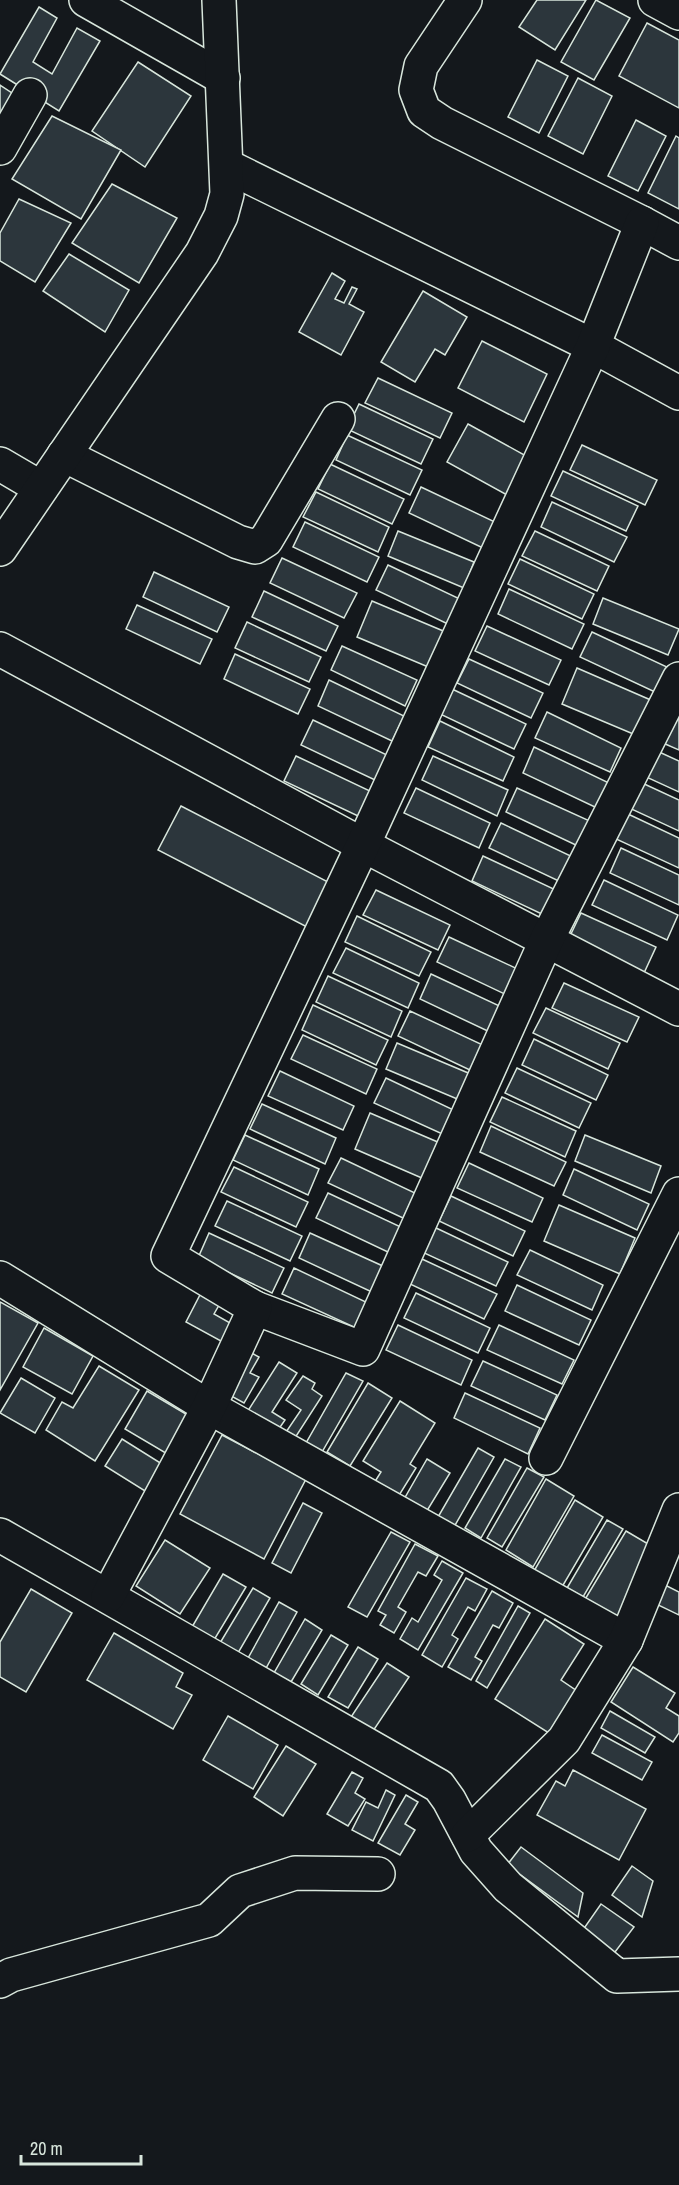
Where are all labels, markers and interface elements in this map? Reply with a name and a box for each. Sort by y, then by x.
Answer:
scale bar [21,2128,141,2166]
text: 20 m [30,2136,63,2161]

